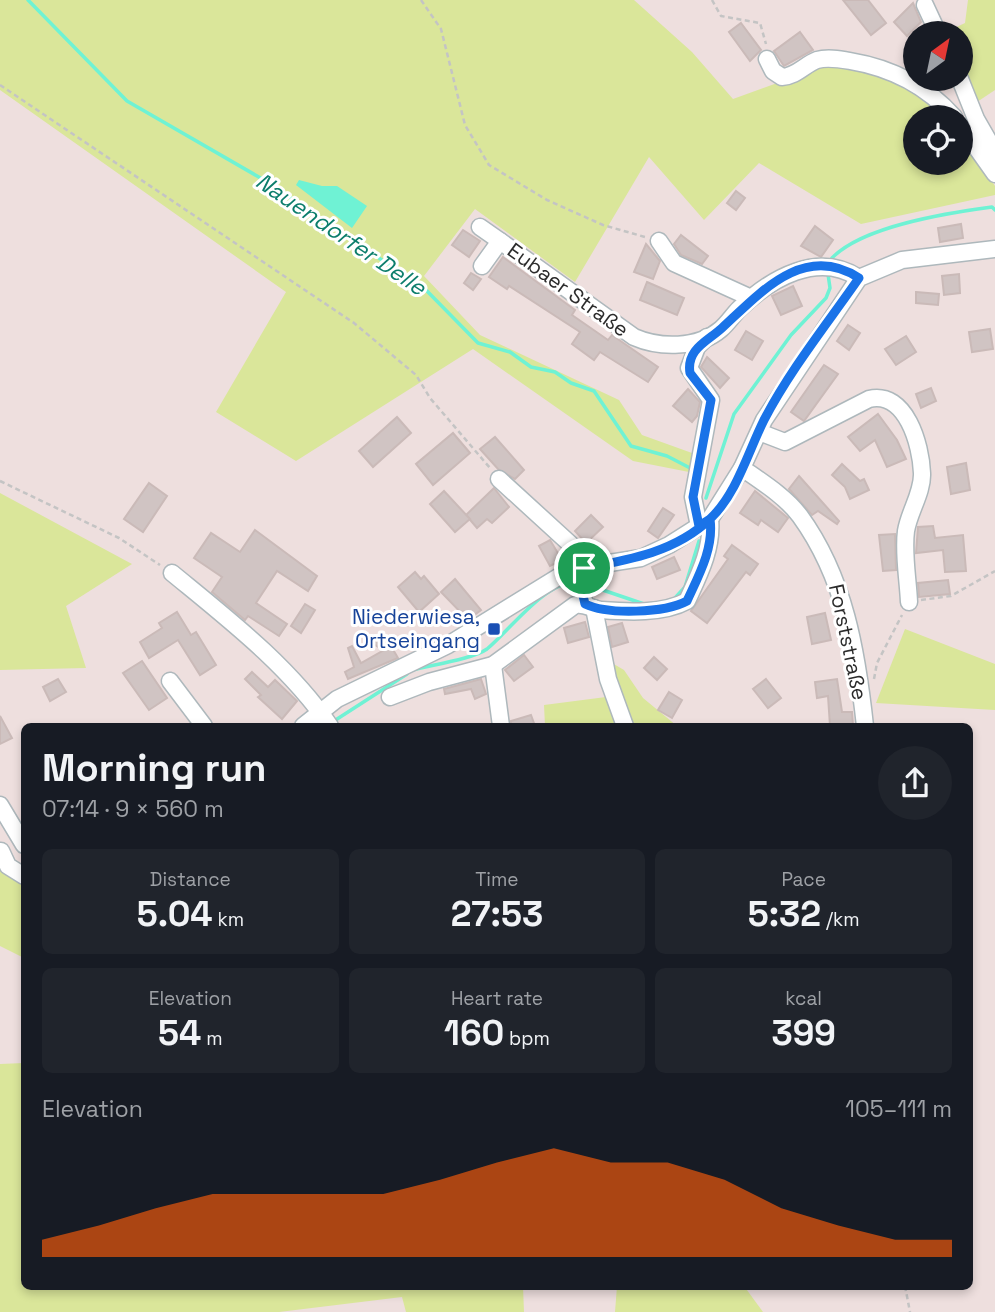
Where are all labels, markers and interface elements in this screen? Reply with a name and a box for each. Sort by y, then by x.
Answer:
north arrow [903,21,973,91]
map controls [903,21,973,175]
button: locate [903,105,973,175]
water label: Nauendorfer Delle [250,166,433,303]
street label: Eubaer Straße [502,236,634,343]
pin [554,538,614,598]
icon: arrive [565,549,603,587]
street label: Forststraße [823,581,874,702]
place label: Niederwiesa, Ortseingang [352,603,480,654]
marker: Niederwiesa, Ortseingang [486,621,502,637]
text: Morning run [42,744,267,792]
button: share [878,746,952,820]
text: 07:14 · 9 × 560 m [42,794,224,824]
text: Distance [150,867,231,892]
text: Time [475,867,519,892]
text: Pace [781,867,826,892]
text: 5.04 [137,892,213,936]
text: 27:53 [451,892,543,936]
text: 5:32 [748,892,821,936]
text: km [213,907,244,932]
text: /km [821,907,860,932]
text: Elevation [149,986,232,1011]
text: Heart rate [451,986,543,1011]
text: kcal [785,986,822,1011]
text: 54 [158,1011,201,1055]
text: 160 [444,1011,504,1055]
text: 399 [771,1011,836,1055]
text: m [201,1026,223,1051]
text: bpm [504,1026,550,1051]
text: Elevation [42,1094,143,1124]
text: 105–111 m [845,1094,952,1124]

